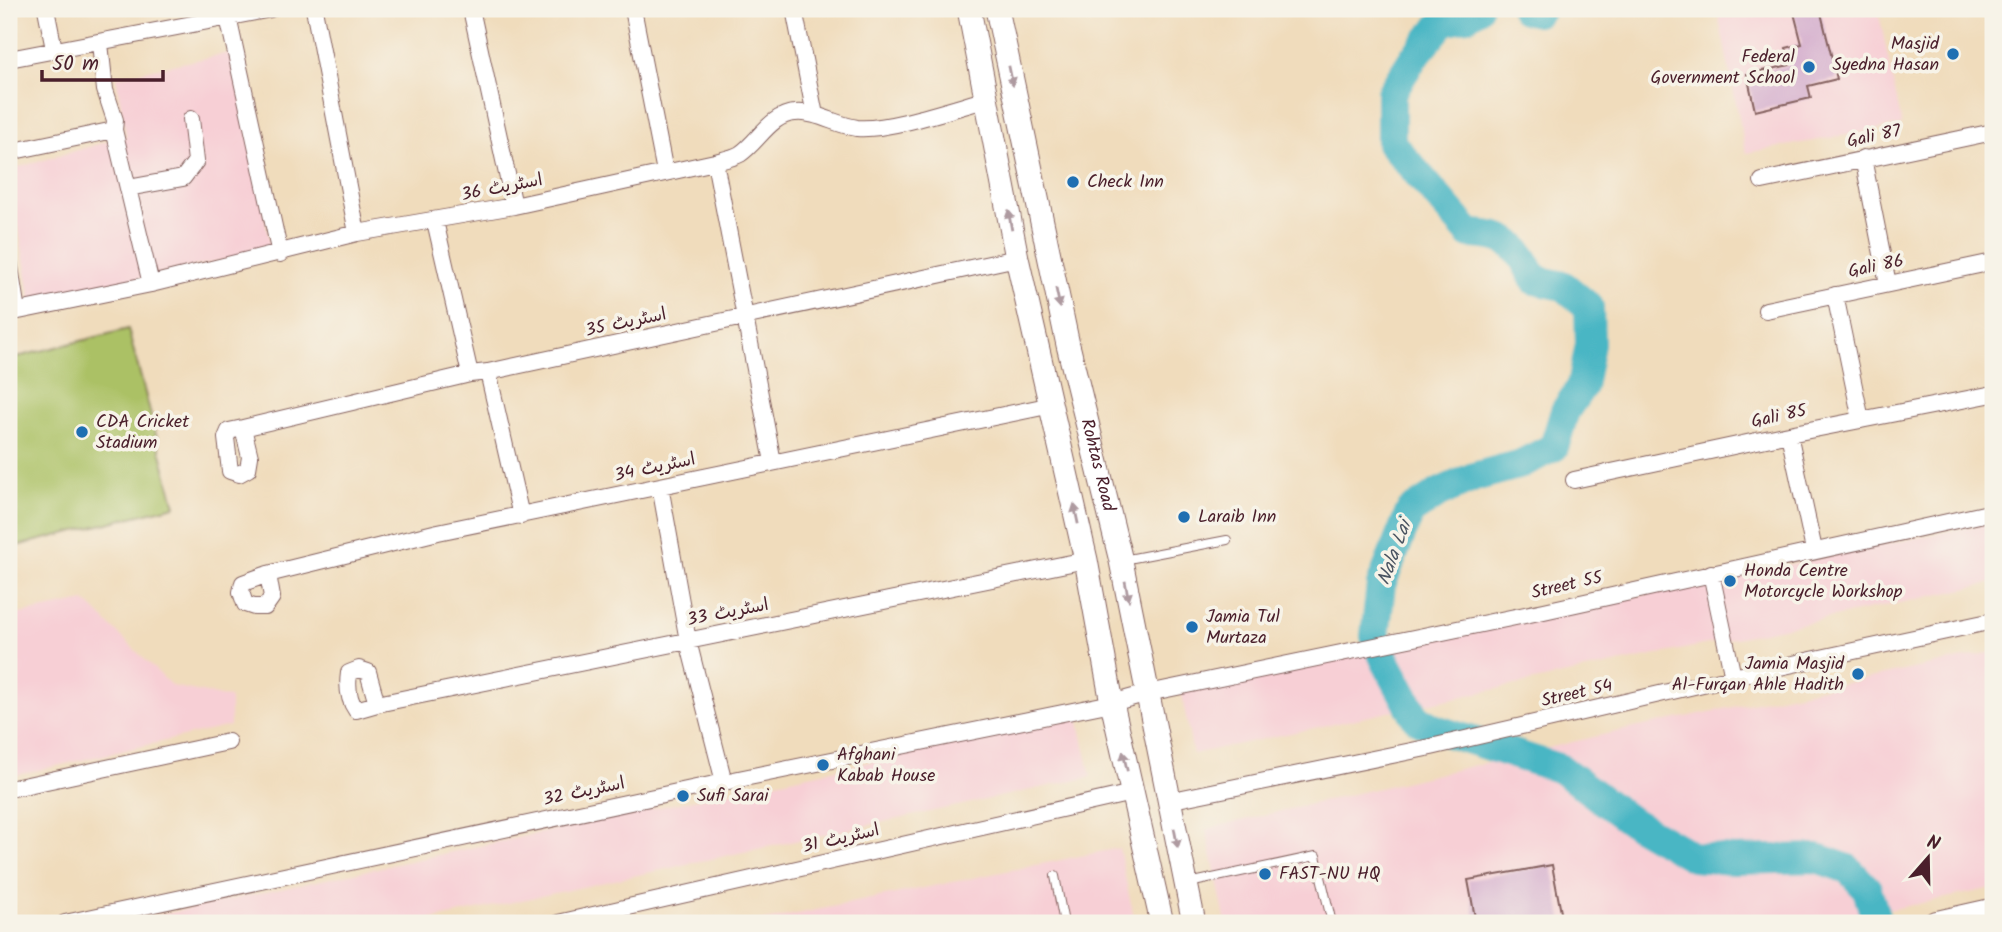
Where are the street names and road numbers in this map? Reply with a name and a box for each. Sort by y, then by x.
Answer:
street label: Gali 87 [1844,117,1904,157]
street label: اسٹریٹ 36 [459,166,545,210]
street label: Gali 86 [1845,247,1907,287]
street label: اسٹریٹ 35 [583,300,669,346]
street label: Gali 85 [1749,397,1811,437]
street label: Rohtas Road [1072,416,1123,515]
street label: اسٹریٹ 34 [612,445,698,491]
street label: Street 55 [1529,563,1607,608]
street label: اسٹریٹ 33 [685,591,771,635]
street label: Street 54 [1538,672,1616,716]
street label: اسٹریٹ 32 [540,769,628,815]
street label: اسٹریٹ 31 [800,816,882,862]

